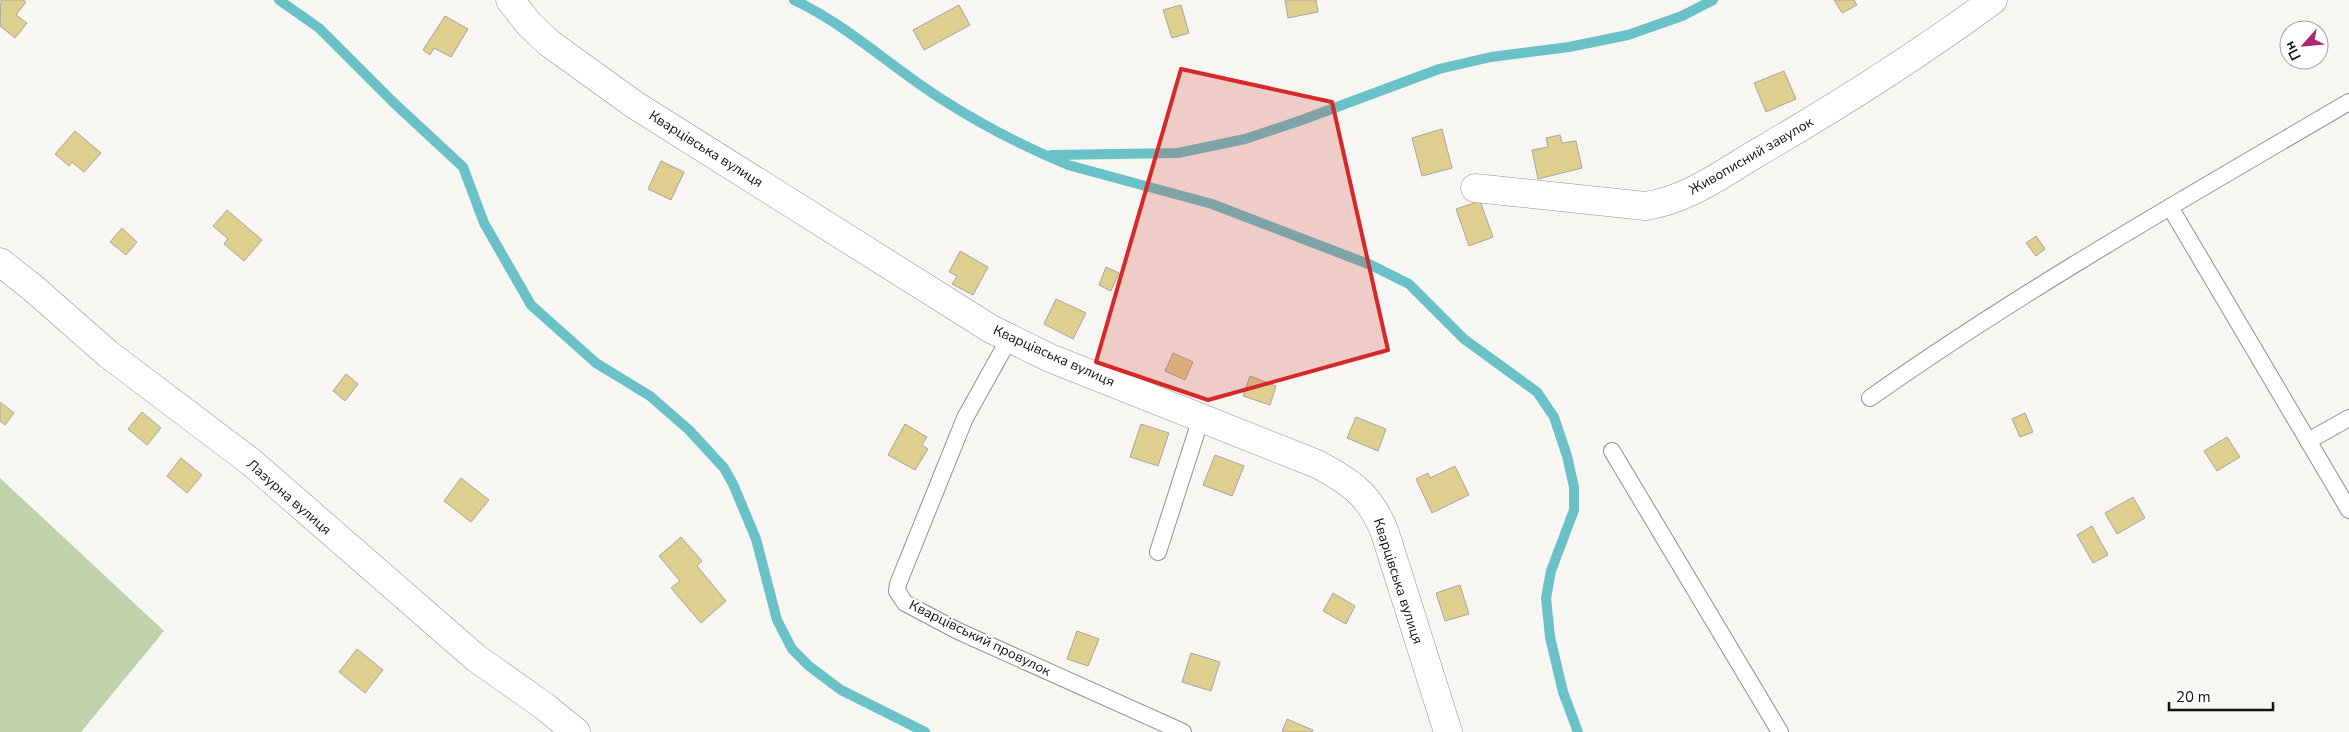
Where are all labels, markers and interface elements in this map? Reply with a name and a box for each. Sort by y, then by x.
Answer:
north arrow [2279,20,2329,70]
text: Пн [2280,38,2306,64]
street label: Кварцівська вулиця [645,106,767,192]
street label: Живописний завулок [1685,112,1817,199]
street label: Кварцівська вулиця [990,321,1118,391]
street label: Лазурна вулиця [243,455,335,539]
street label: Кварцівська вулиця [1369,516,1427,646]
street label: Кварцівський провулок [906,595,1055,681]
scale bar [2169,680,2273,712]
text: 20 m [2176,687,2211,707]

